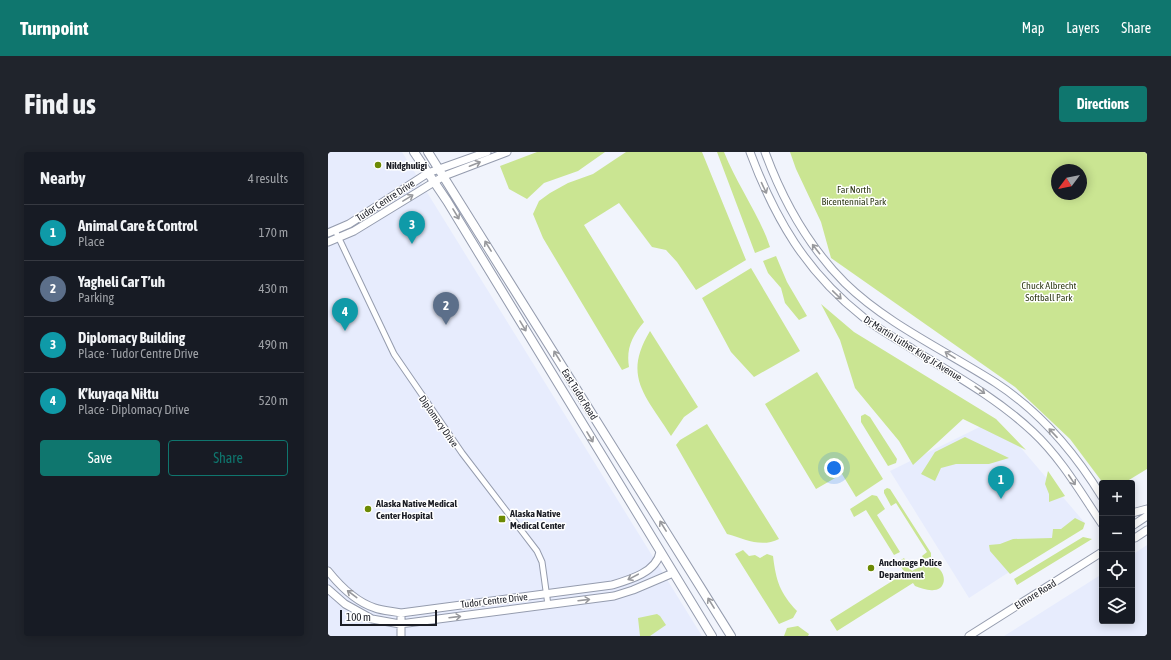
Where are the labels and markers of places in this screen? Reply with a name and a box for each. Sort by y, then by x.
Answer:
marker: Niłdghuligi [373,160,383,170]
place label: Niłdghuligi [386,160,427,171]
pin: 3 [399,211,425,244]
pin: 2 [433,292,459,325]
pin: 4 [332,298,358,331]
pin: 1 [988,466,1014,499]
place label: Alaska Native Medical Center Hospital [375,498,457,521]
marker: Alaska Native Medical Center Hospital [363,504,373,514]
place label: Alaska Native Medical Center [509,508,566,531]
marker: Alaska Native Medical Center [497,514,507,524]
place label: Anchorage Police Department [878,557,943,580]
marker: Anchorage Police Department [866,563,876,573]

